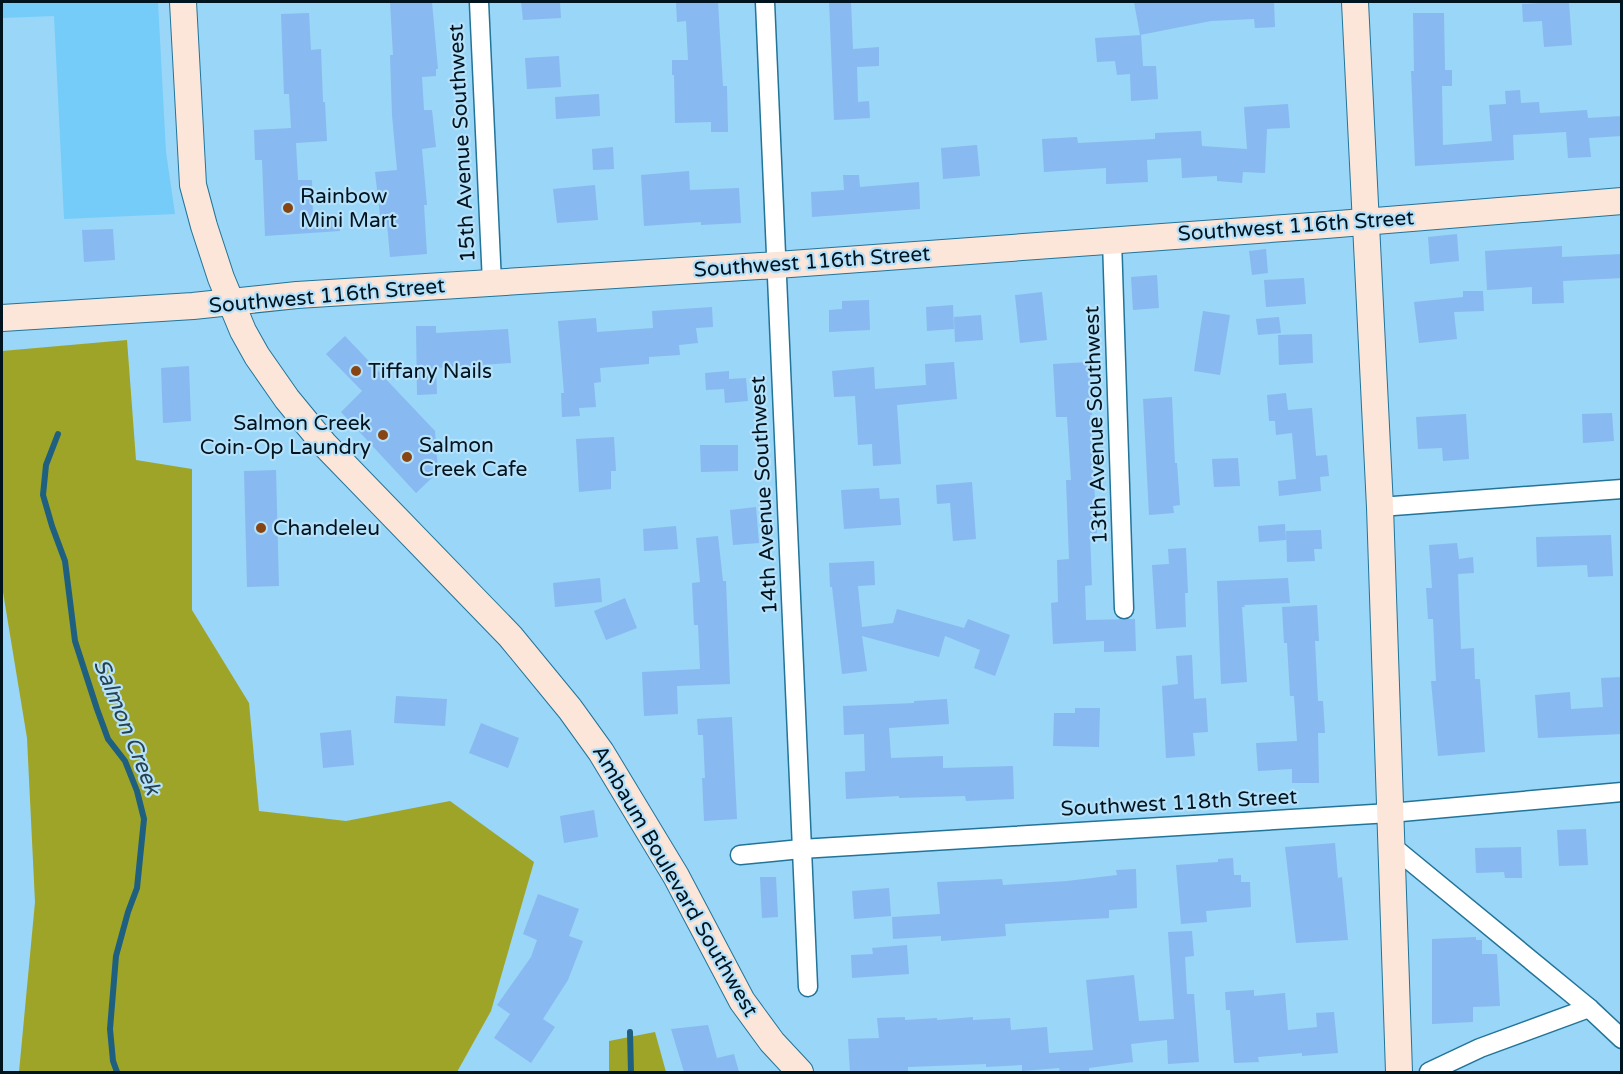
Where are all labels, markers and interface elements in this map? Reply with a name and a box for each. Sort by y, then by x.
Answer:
street label: 15th Avenue Southwest [443,23,481,263]
place label: Rainbow Mini Mart [300,184,397,233]
marker: Rainbow Mini Mart [281,201,295,215]
street label: Southwest 116th Street [1177,205,1415,247]
street label: Southwest 116th Street [693,241,931,283]
street label: Southwest 116th Street [208,273,446,319]
street label: 13th Avenue Southwest [1079,305,1113,545]
place label: Tiffany Nails [368,359,492,384]
marker: Tiffany Nails [349,364,363,378]
street label: 14th Avenue Southwest [745,375,783,615]
place label: Salmon Creek Coin-Op Laundry [200,411,371,460]
marker: Salmon Creek Coin-Op Laundry [376,428,390,442]
place label: Salmon Creek Cafe [419,433,527,482]
marker: Salmon Creek Cafe [400,450,414,464]
place label: Chandeleu [273,516,380,541]
marker: Chandeleu [254,521,268,535]
water label: Salmon Creek [88,655,167,801]
street label: Ambaum Boulevard Southwest [587,741,763,1021]
street label: Southwest 118th Street [1060,784,1298,822]

